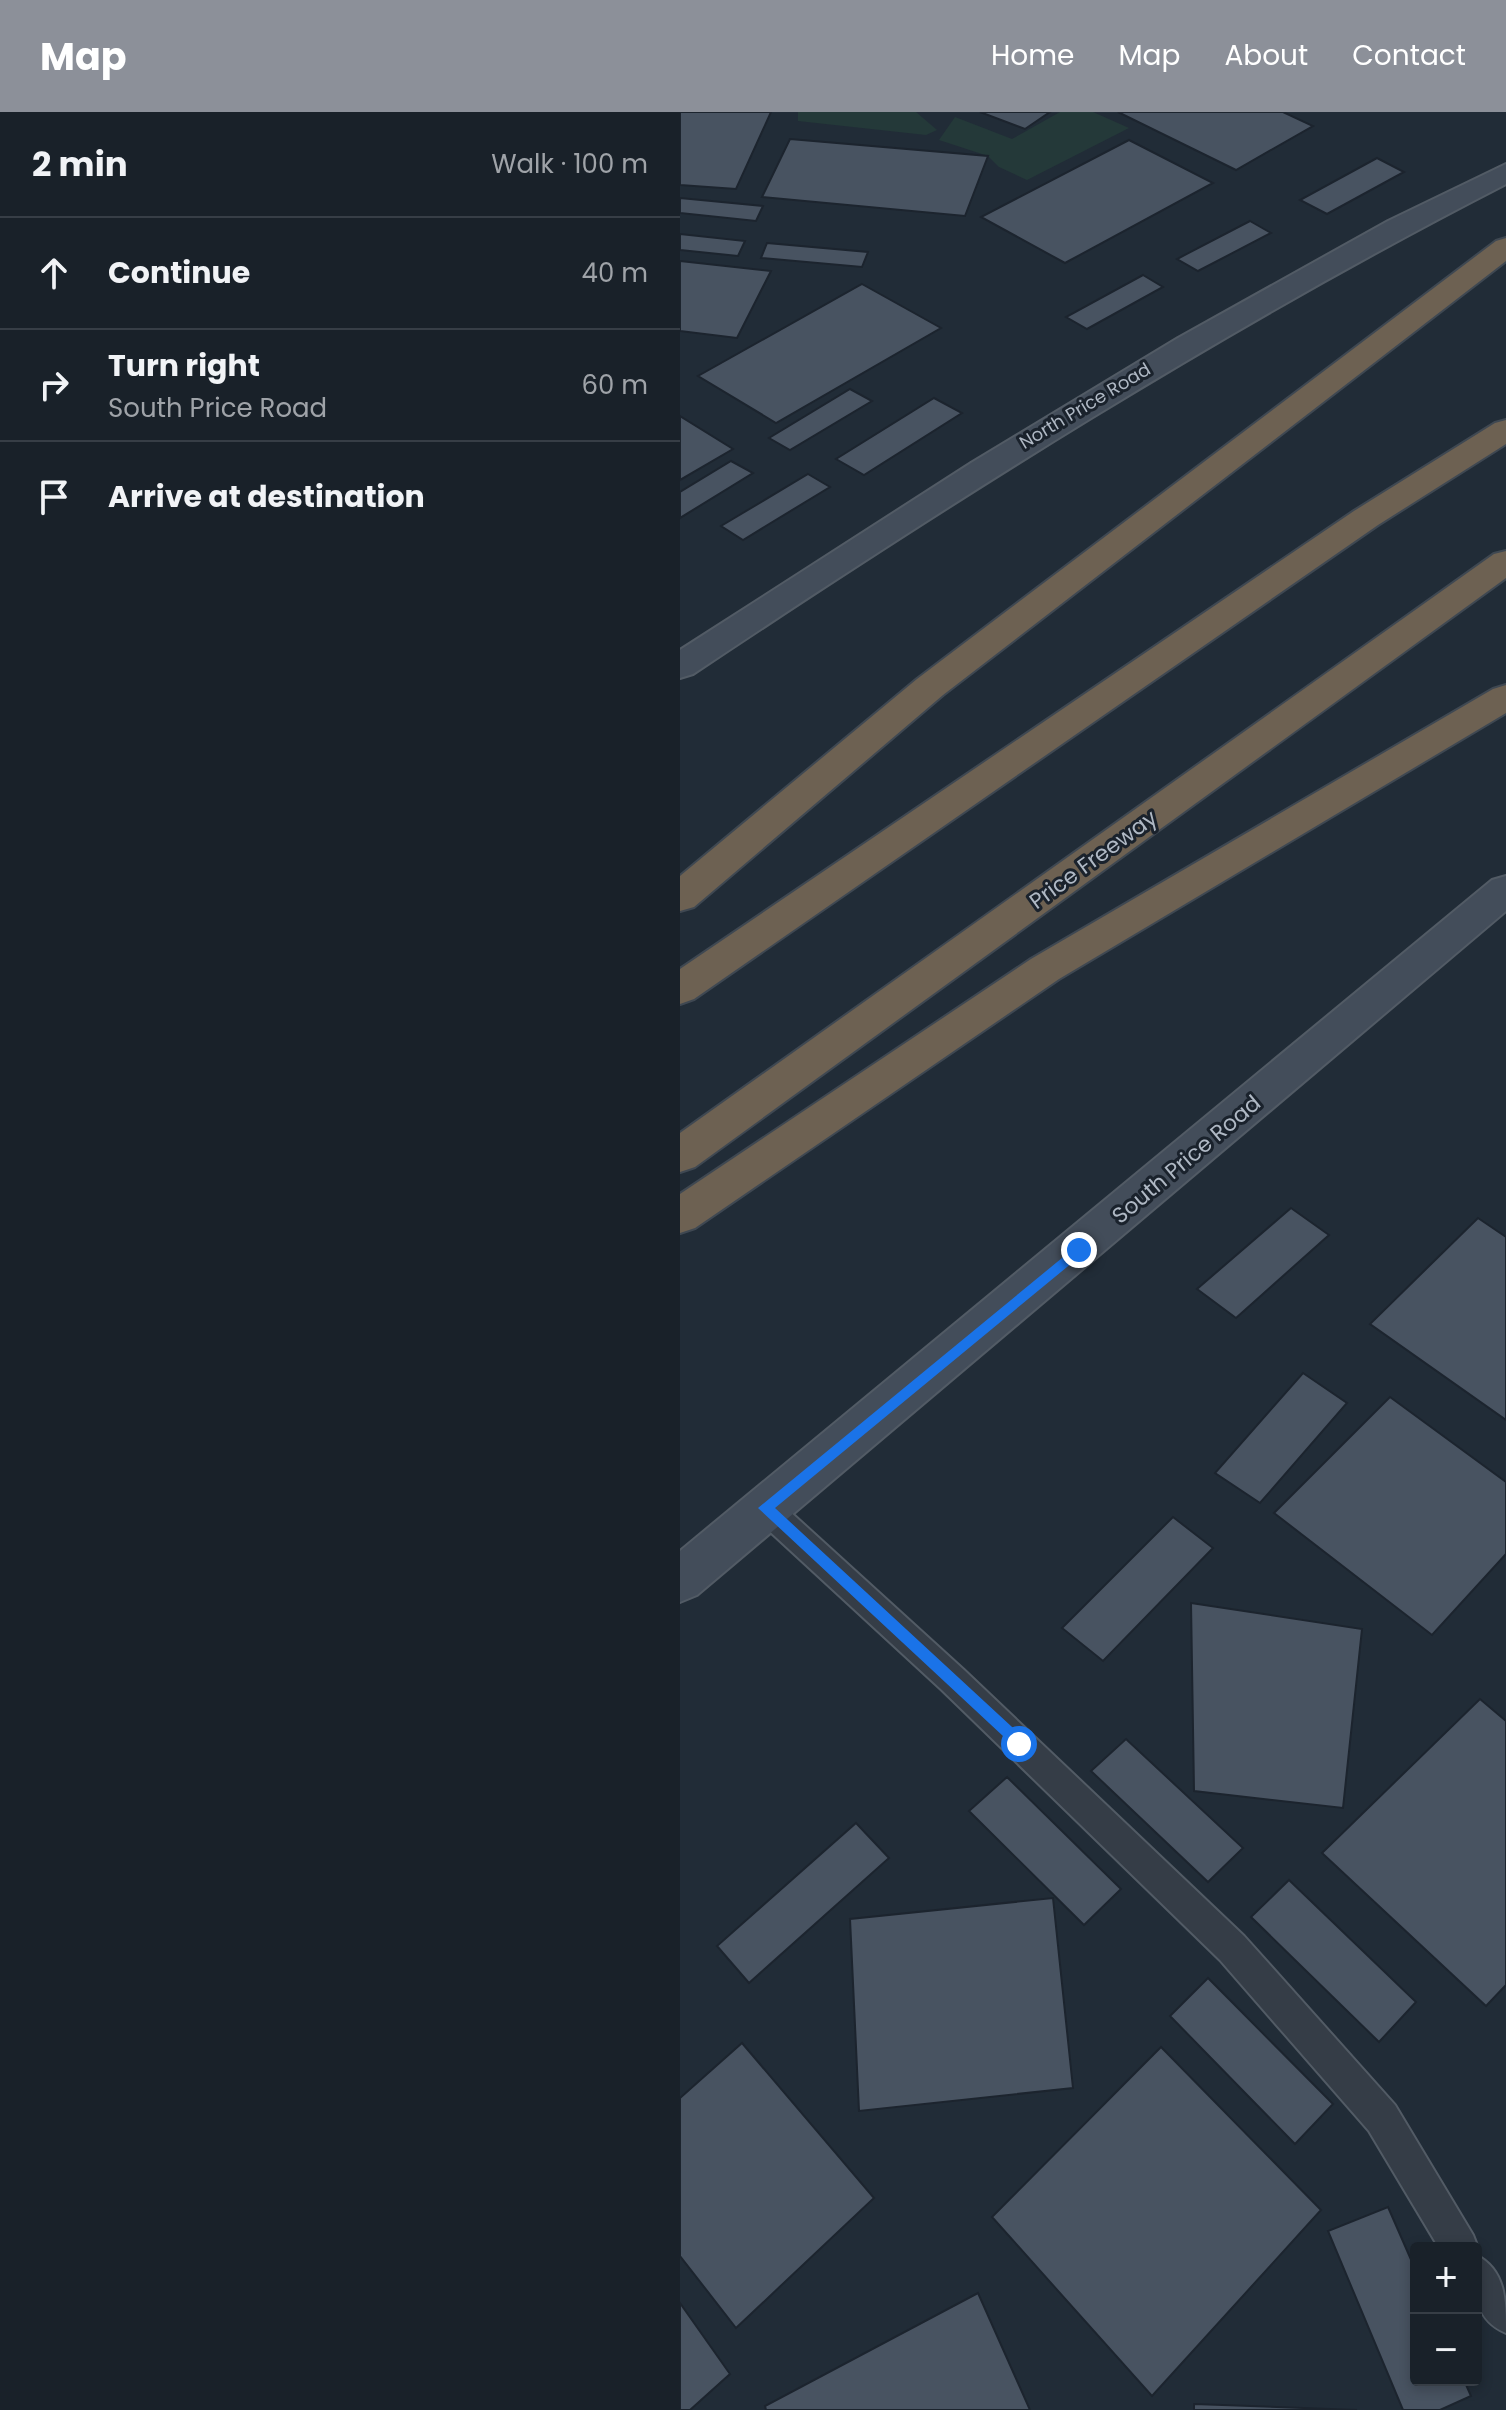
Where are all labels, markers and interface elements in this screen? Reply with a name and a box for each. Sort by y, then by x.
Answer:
text: Map [40,30,127,83]
text: Home [991,36,1074,75]
text: Map [1118,36,1180,75]
text: About [1224,36,1308,75]
text: Contact [1352,36,1466,75]
text: 2 min [32,140,128,188]
text: Walk · 100 m [491,146,648,182]
icon: ahead [32,251,76,295]
text: Continue [108,251,250,294]
text: 40 m [582,255,648,291]
text: Turn right [108,344,260,387]
street label: North Price Road [1014,356,1155,455]
icon: right [32,363,76,407]
text: 60 m [581,367,648,403]
text: South Price Road [108,390,327,426]
icon: arrive [32,475,76,519]
text: Arrive at destination [108,475,425,518]
street label: Price Freeway [1023,802,1164,916]
street label: South Price Road [1105,1088,1267,1231]
route end [1061,1232,1097,1268]
route start [1001,1726,1037,1762]
map controls [1410,2242,1482,2386]
button: + [1410,2242,1482,2314]
button: − [1410,2314,1482,2386]

